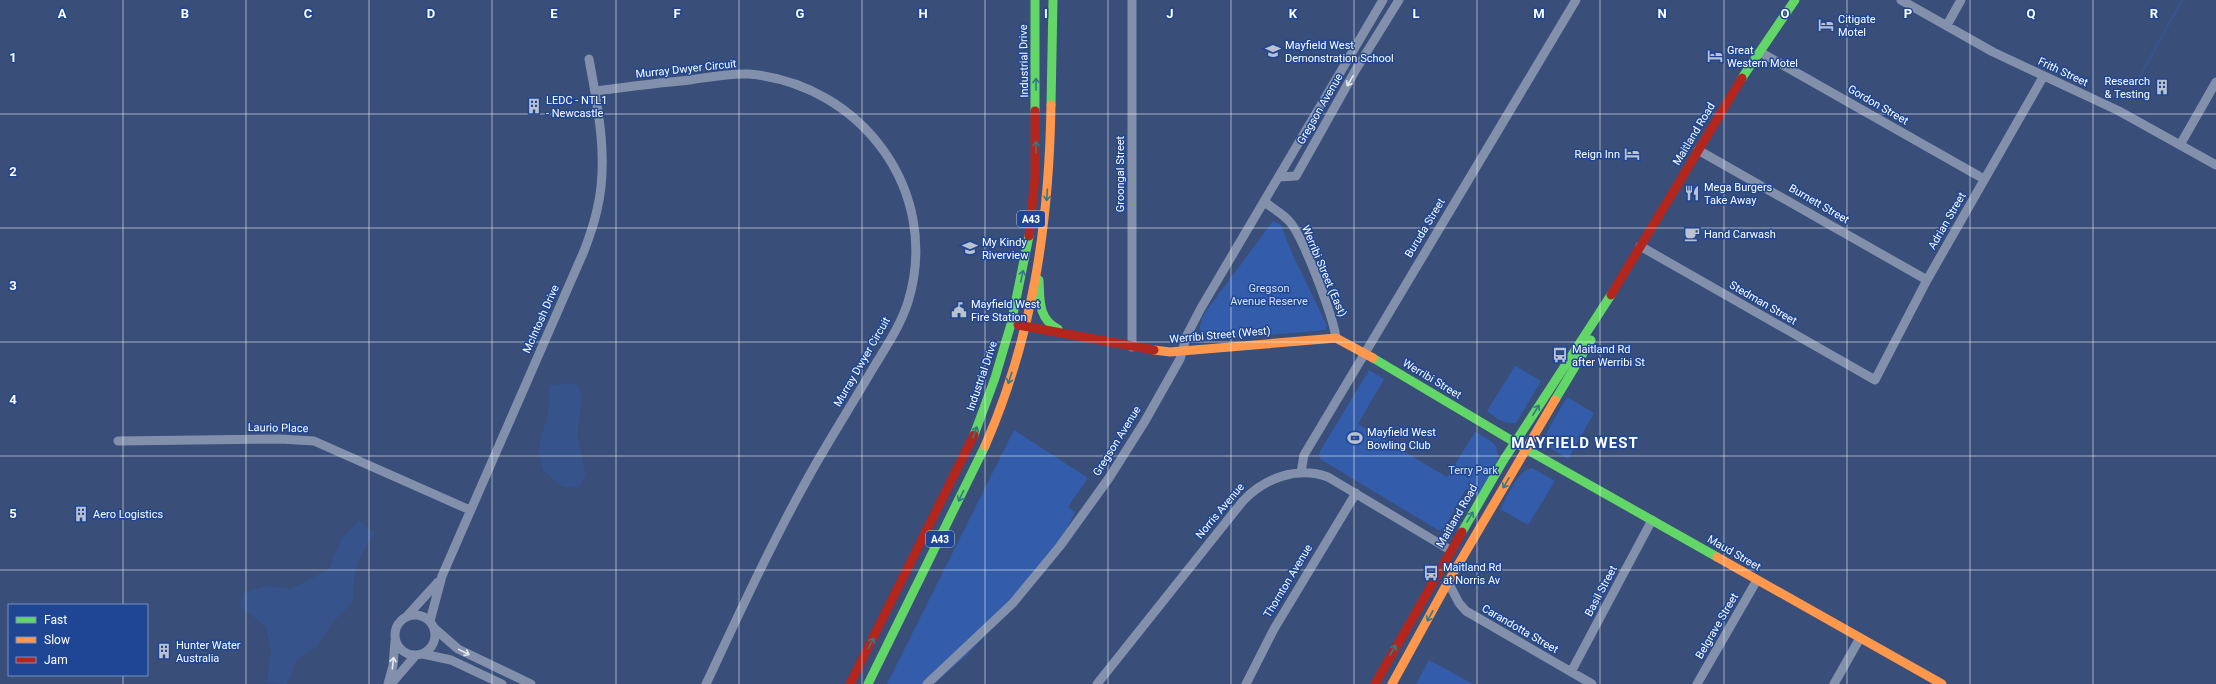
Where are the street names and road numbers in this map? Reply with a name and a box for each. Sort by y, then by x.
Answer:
street label: Industrial Drive [1017,24,1031,98]
street label: Frith Street [2036,55,2090,89]
street label: Murray Dwyer Circuit [635,57,737,81]
street label: Gregson Avenue [1294,71,1346,147]
street label: Gordon Street [1845,82,1911,128]
street label: Maitland Road [1670,100,1718,168]
street label: Groongal Street [1114,135,1127,212]
street label: Burnett Street [1787,181,1852,227]
street label: Adrian Street [1925,190,1969,252]
street label: Buruda Street [1402,196,1448,260]
road number: A43 [1017,211,1045,227]
street label: Werribi Street (East) [1299,223,1349,319]
street label: Stedman Street [1727,278,1799,328]
street label: McIntosh Drive [520,283,562,355]
street label: Murray Dwyer Circuit [831,315,893,409]
street label: Werribi Street (West) [1169,324,1271,346]
street label: Industrial Drive [964,339,1000,413]
street label: Werribi Street [1400,356,1464,402]
street label: Gregson Avenue [1090,404,1144,478]
street label: Laurio Place [248,421,309,435]
street label: Norris Avenue [1193,480,1247,541]
street label: Maitland Road [1434,482,1480,550]
road number: A43 [926,531,954,547]
street label: Maud Street [1705,532,1763,574]
street label: Thornton Avenue [1261,542,1315,620]
street label: Basil Street [1582,563,1620,619]
street label: Belgrave Street [1693,590,1741,661]
street label: Carandotta Street [1479,602,1561,656]

